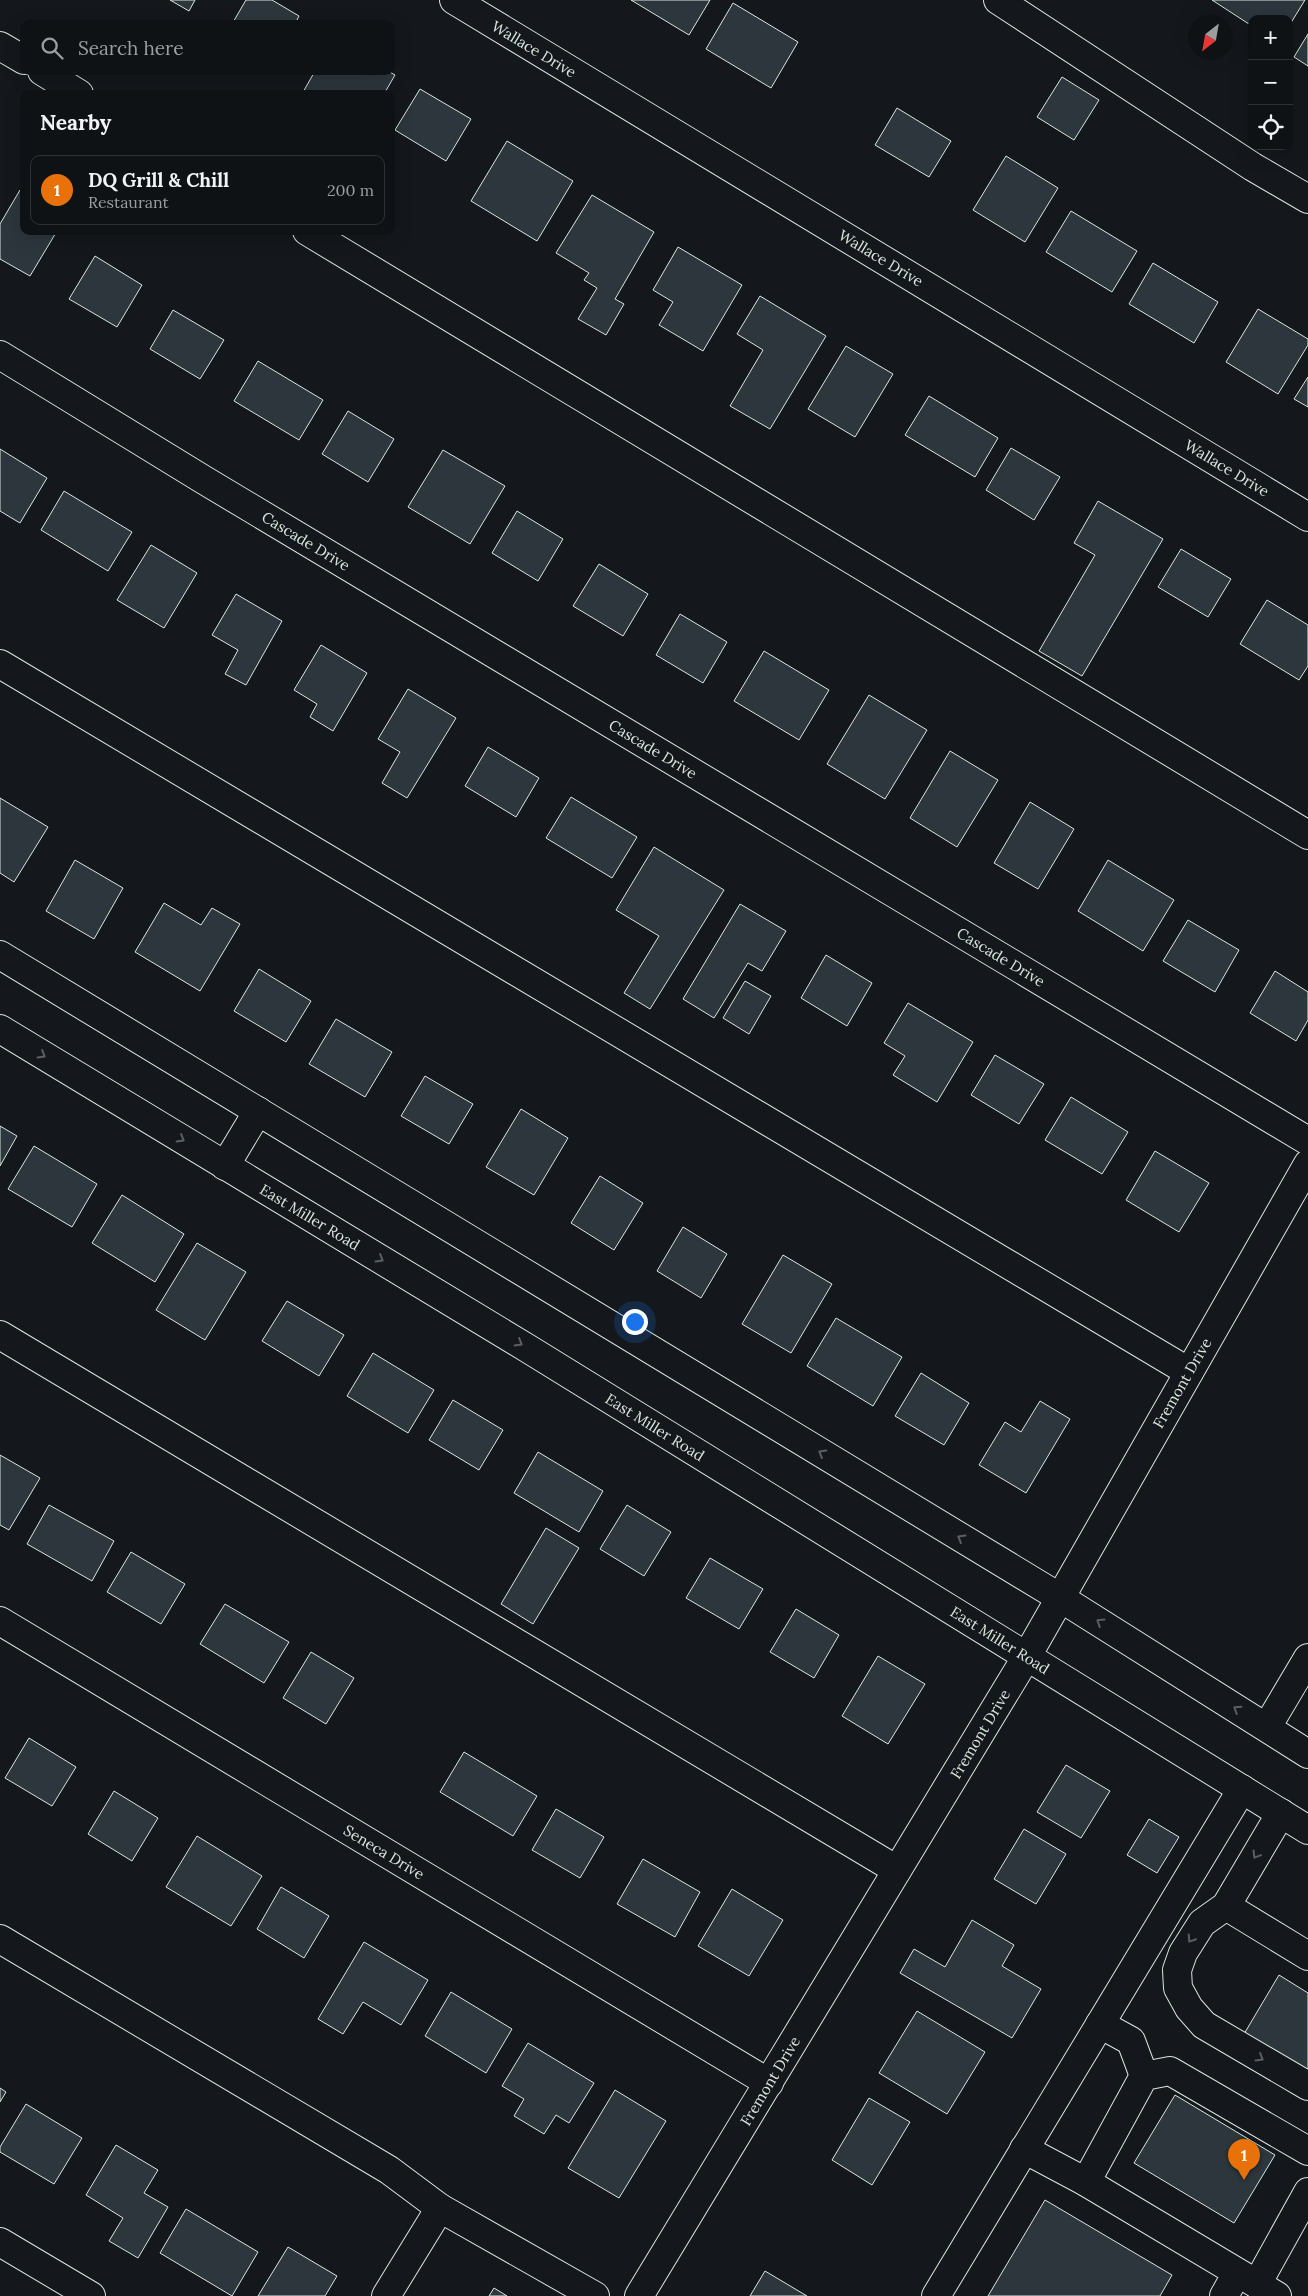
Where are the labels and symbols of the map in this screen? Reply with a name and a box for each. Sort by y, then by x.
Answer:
north arrow [1188,15,1233,60]
street label: Wallace Drive [488,16,580,82]
street label: Wallace Drive [835,225,927,291]
street label: Wallace Drive [1181,435,1273,501]
street label: Cascade Drive [258,507,354,575]
street label: Cascade Drive [605,715,701,783]
street label: Cascade Drive [953,923,1049,991]
one-way arrow [36,1048,45,1058]
one-way arrow [175,1132,184,1142]
street label: East Miller Road [257,1180,363,1254]
one-way arrow [374,1253,383,1263]
your location [622,1309,648,1335]
street label: Fremont Drive [1149,1335,1215,1431]
one-way arrow [513,1337,522,1347]
street label: East Miller Road [602,1389,708,1465]
one-way arrow [819,1450,828,1460]
one-way arrow [958,1534,967,1544]
street label: East Miller Road [947,1602,1053,1678]
one-way arrow [1096,1619,1105,1629]
street label: Fremont Drive [946,1686,1014,1782]
one-way arrow [1234,1705,1243,1715]
street label: Seneca Drive [340,1820,428,1884]
one-way arrow [1253,1850,1263,1859]
one-way arrow [1188,1934,1198,1943]
street label: Fremont Drive [736,2033,804,2129]
one-way arrow [1255,2051,1264,2061]
pin: 1 [1228,2139,1260,2180]

